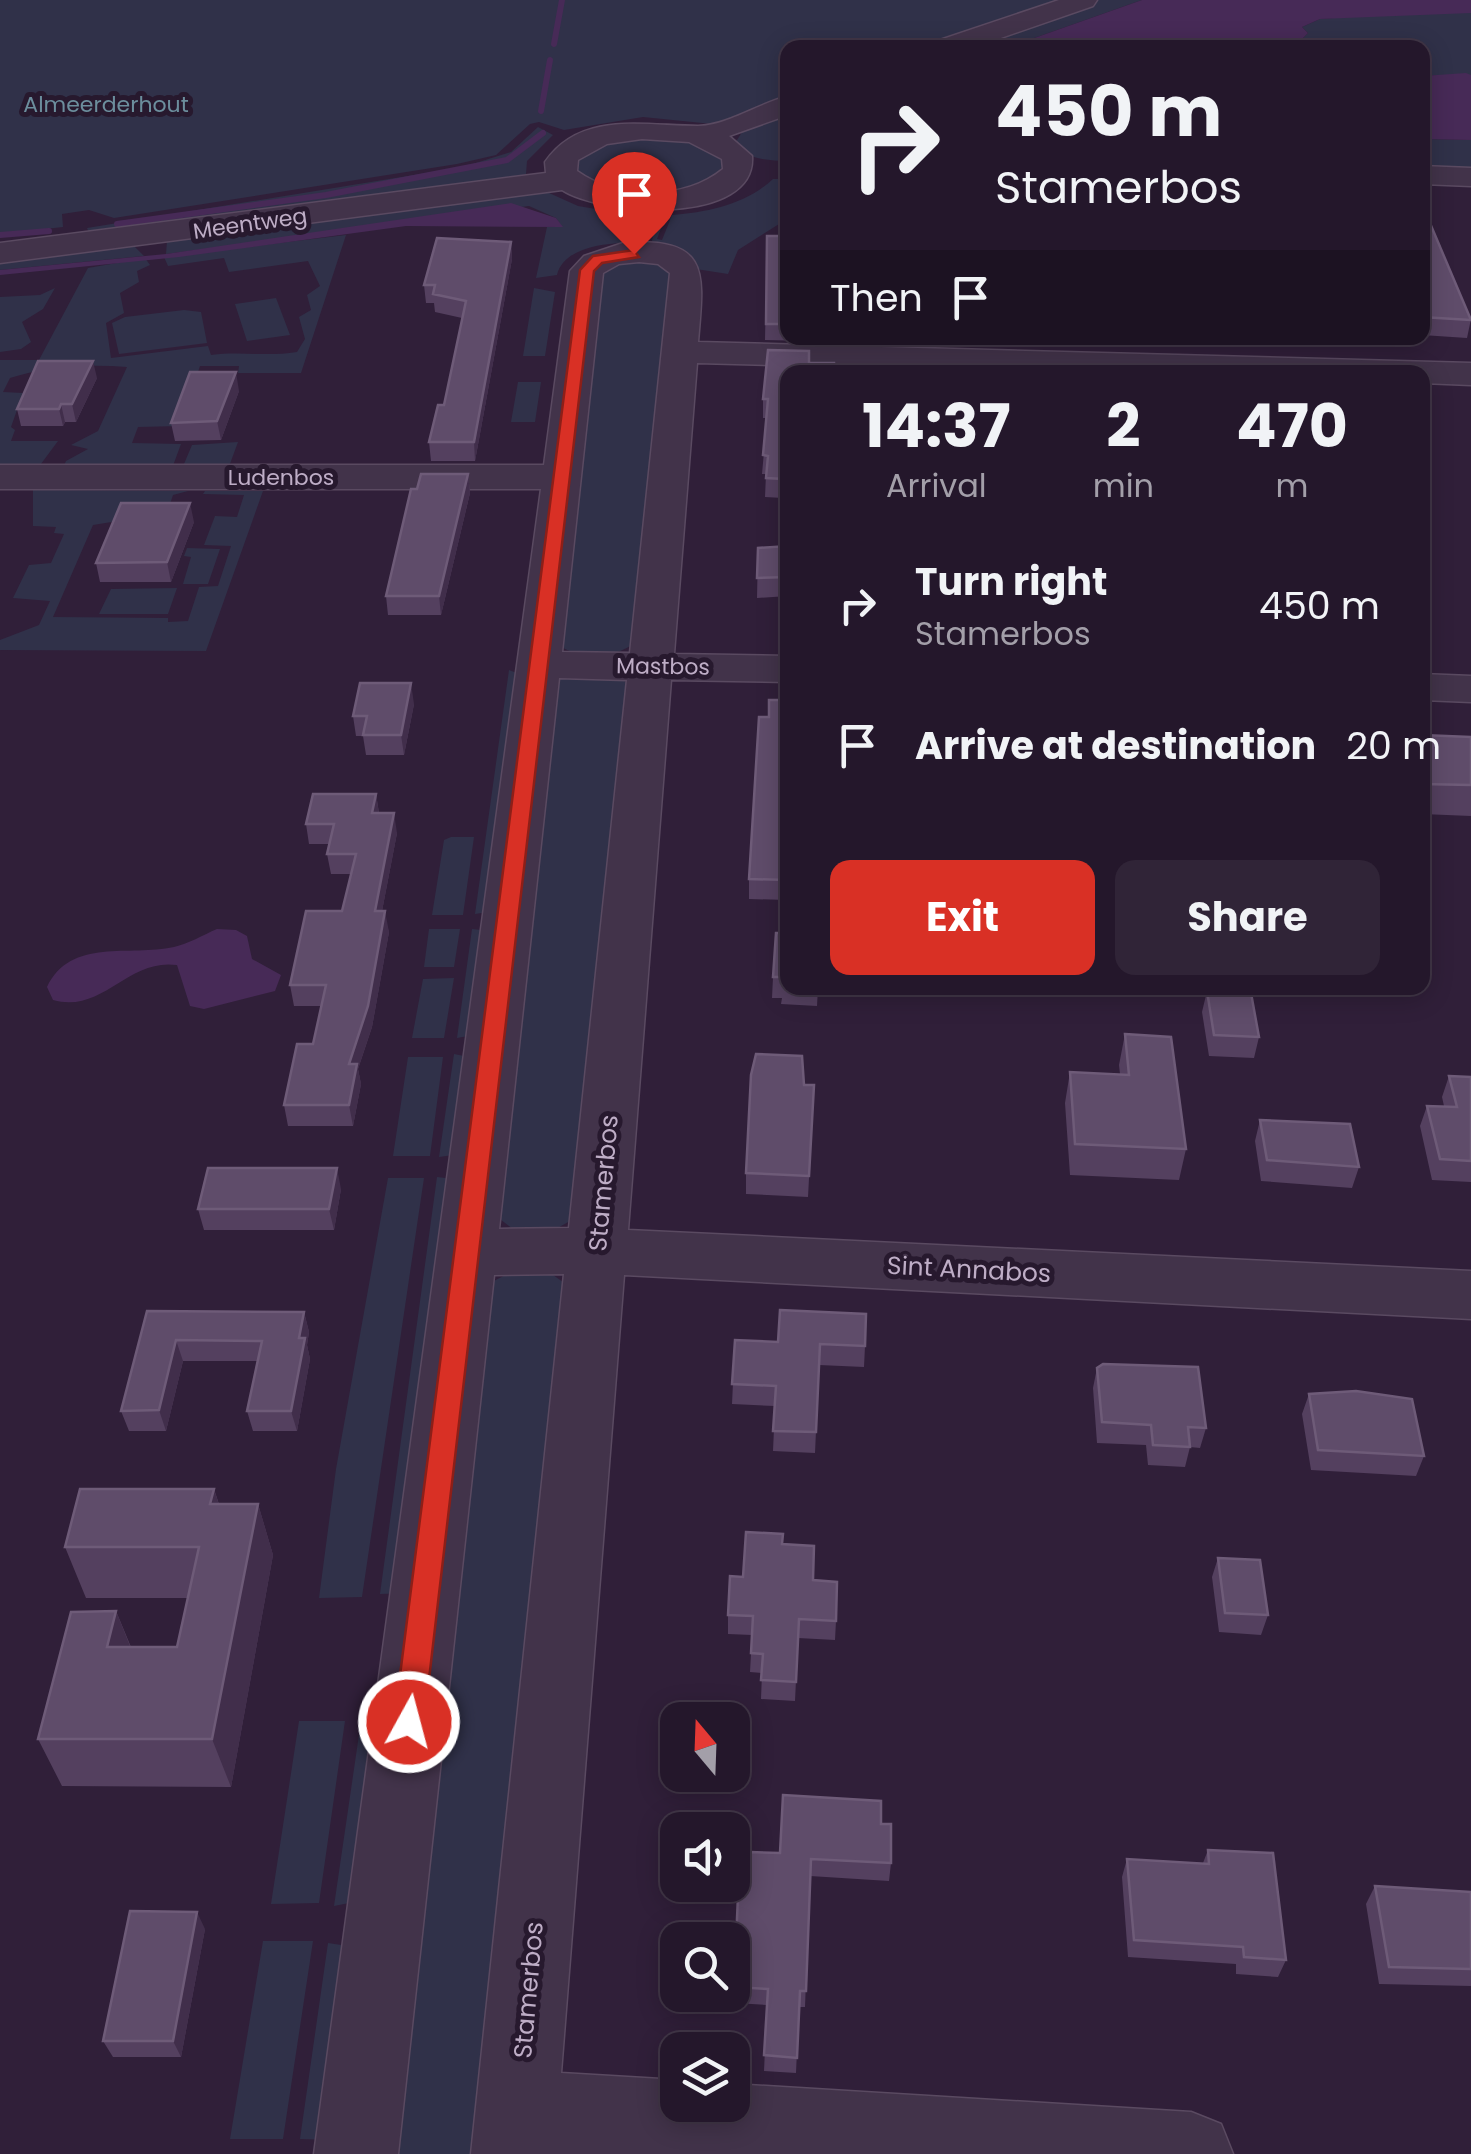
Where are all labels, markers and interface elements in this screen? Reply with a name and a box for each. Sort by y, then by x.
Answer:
text: 450 m [995,62,1223,161]
icon: right [830,80,960,210]
park label: Almeerderhout [23,89,189,120]
pin [592,152,677,255]
text: Stamerbos [995,156,1242,219]
icon: arrive [607,167,662,222]
street label: Meentweg [191,200,309,247]
icon: arrive [943,270,998,325]
text: Then [830,271,923,324]
text: 14:37 [862,384,1011,468]
text: 2 [1106,384,1141,468]
text: 470 [1236,384,1348,468]
street label: Ludenbos [228,462,334,493]
text: Arrival [886,463,987,508]
text: min [1093,463,1154,508]
text: m [1276,463,1308,508]
text: Turn right [915,555,1107,608]
icon: right [830,578,885,633]
text: 450 m [1259,579,1380,632]
text: Stamerbos [915,611,1091,656]
street label: Mastbos [616,650,710,683]
icon: arrive [830,718,885,773]
text: Arrive at destination [915,719,1316,772]
text: 20 m [1346,719,1441,772]
button: Exit [830,860,1095,975]
button: Share [1115,860,1380,975]
street label: Stamerbos [580,1113,627,1253]
street label: Sint Annabos [886,1248,1052,1291]
position arrow [357,1670,461,1774]
north arrow [660,1702,750,1792]
map controls [660,1702,750,2122]
button: sound [660,1812,750,1902]
street label: Stamerbos [505,1920,552,2060]
button: search [660,1922,750,2012]
button: layers [660,2032,750,2122]

